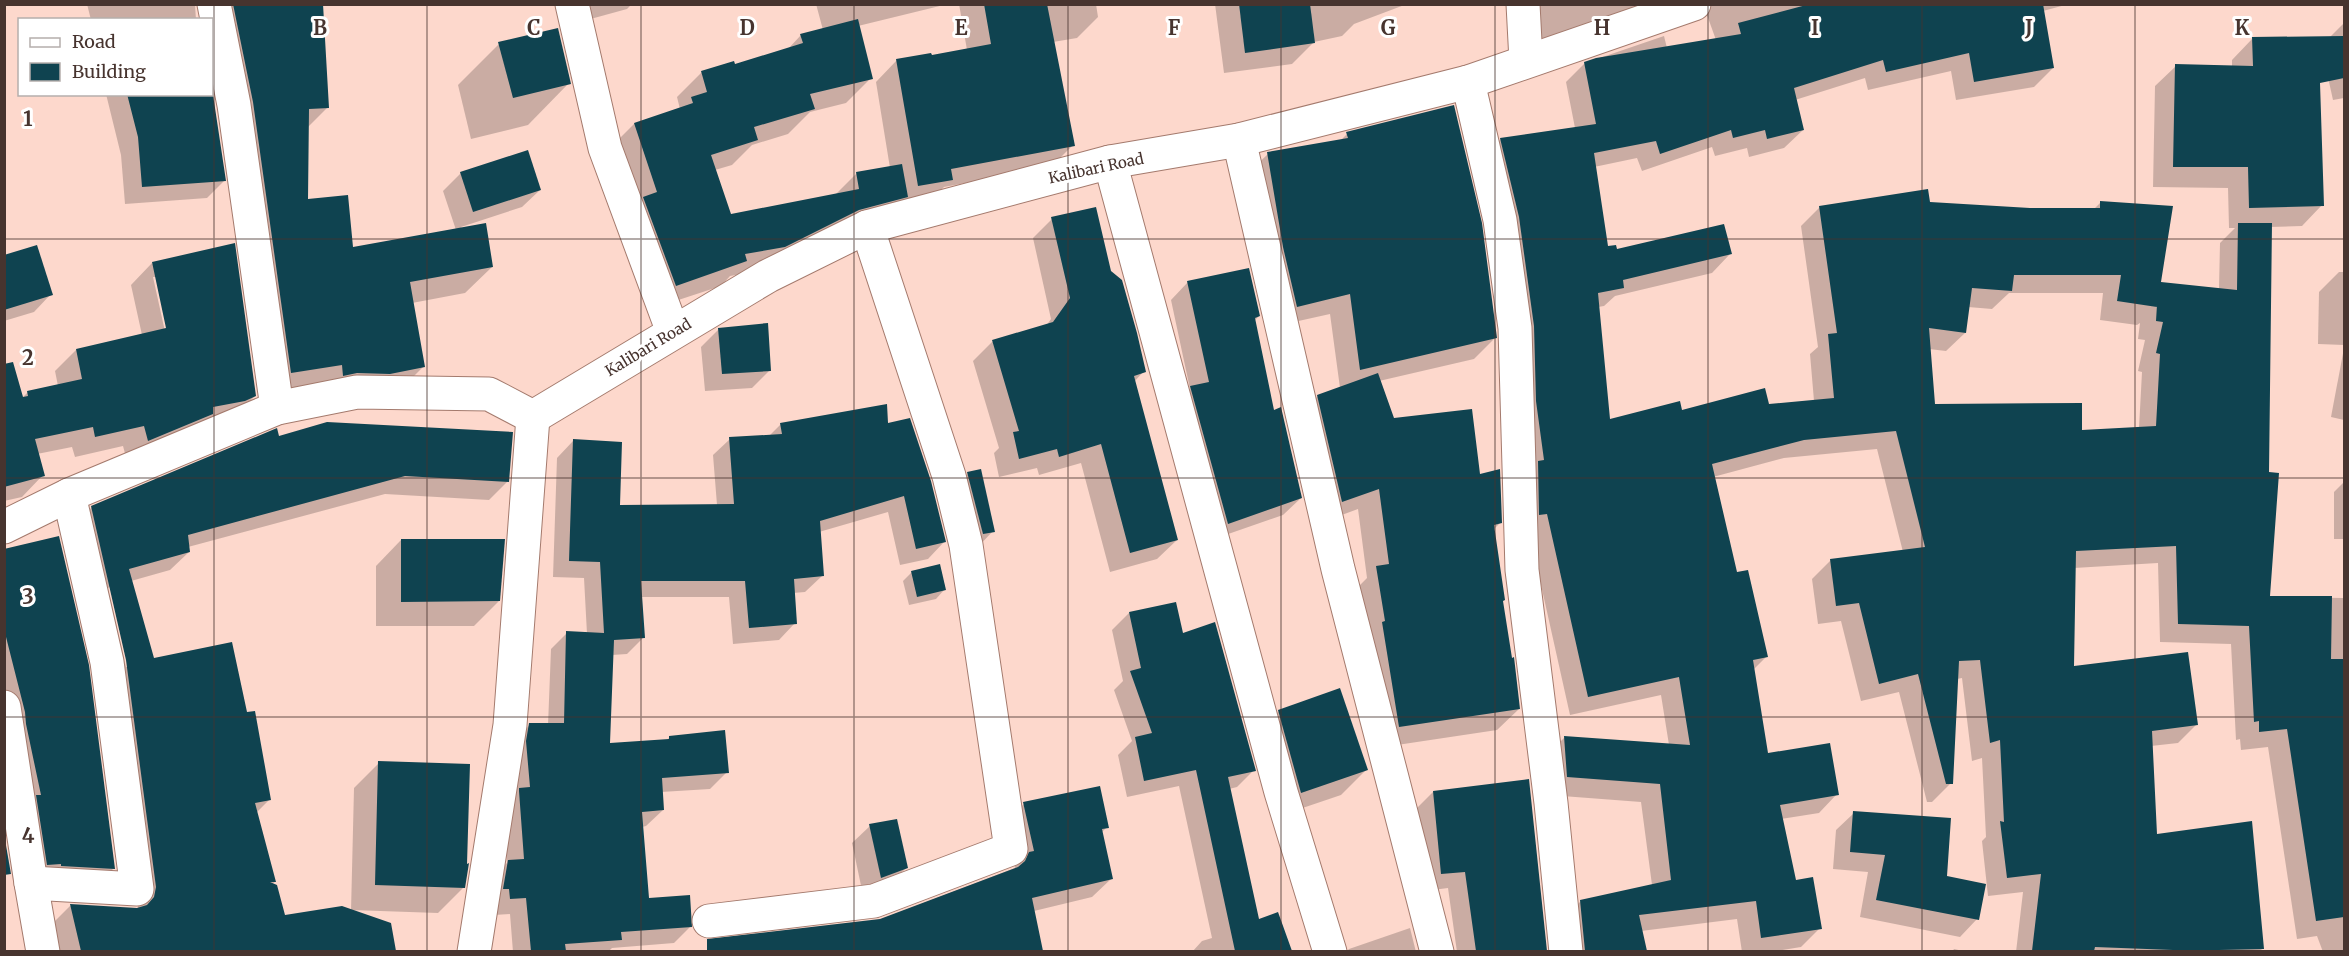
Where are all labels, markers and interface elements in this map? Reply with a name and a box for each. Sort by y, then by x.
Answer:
text: B [313,15,327,40]
text: C [527,15,541,40]
text: D [739,15,755,40]
text: E [954,15,968,40]
text: F [1168,15,1181,40]
text: G [1381,15,1396,40]
text: H [1594,15,1610,40]
text: I [1811,15,1819,40]
text: J [2024,15,2033,40]
text: K [2235,15,2250,40]
legend [18,18,213,96]
text: Road [72,30,116,53]
text: Building [72,60,146,83]
text: 1 [23,106,33,131]
street label: Kalibari Road [1047,149,1145,187]
street label: Kalibari Road [602,314,694,380]
text: 2 [22,345,34,370]
text: 3 [22,584,34,609]
text: 4 [22,823,35,848]

